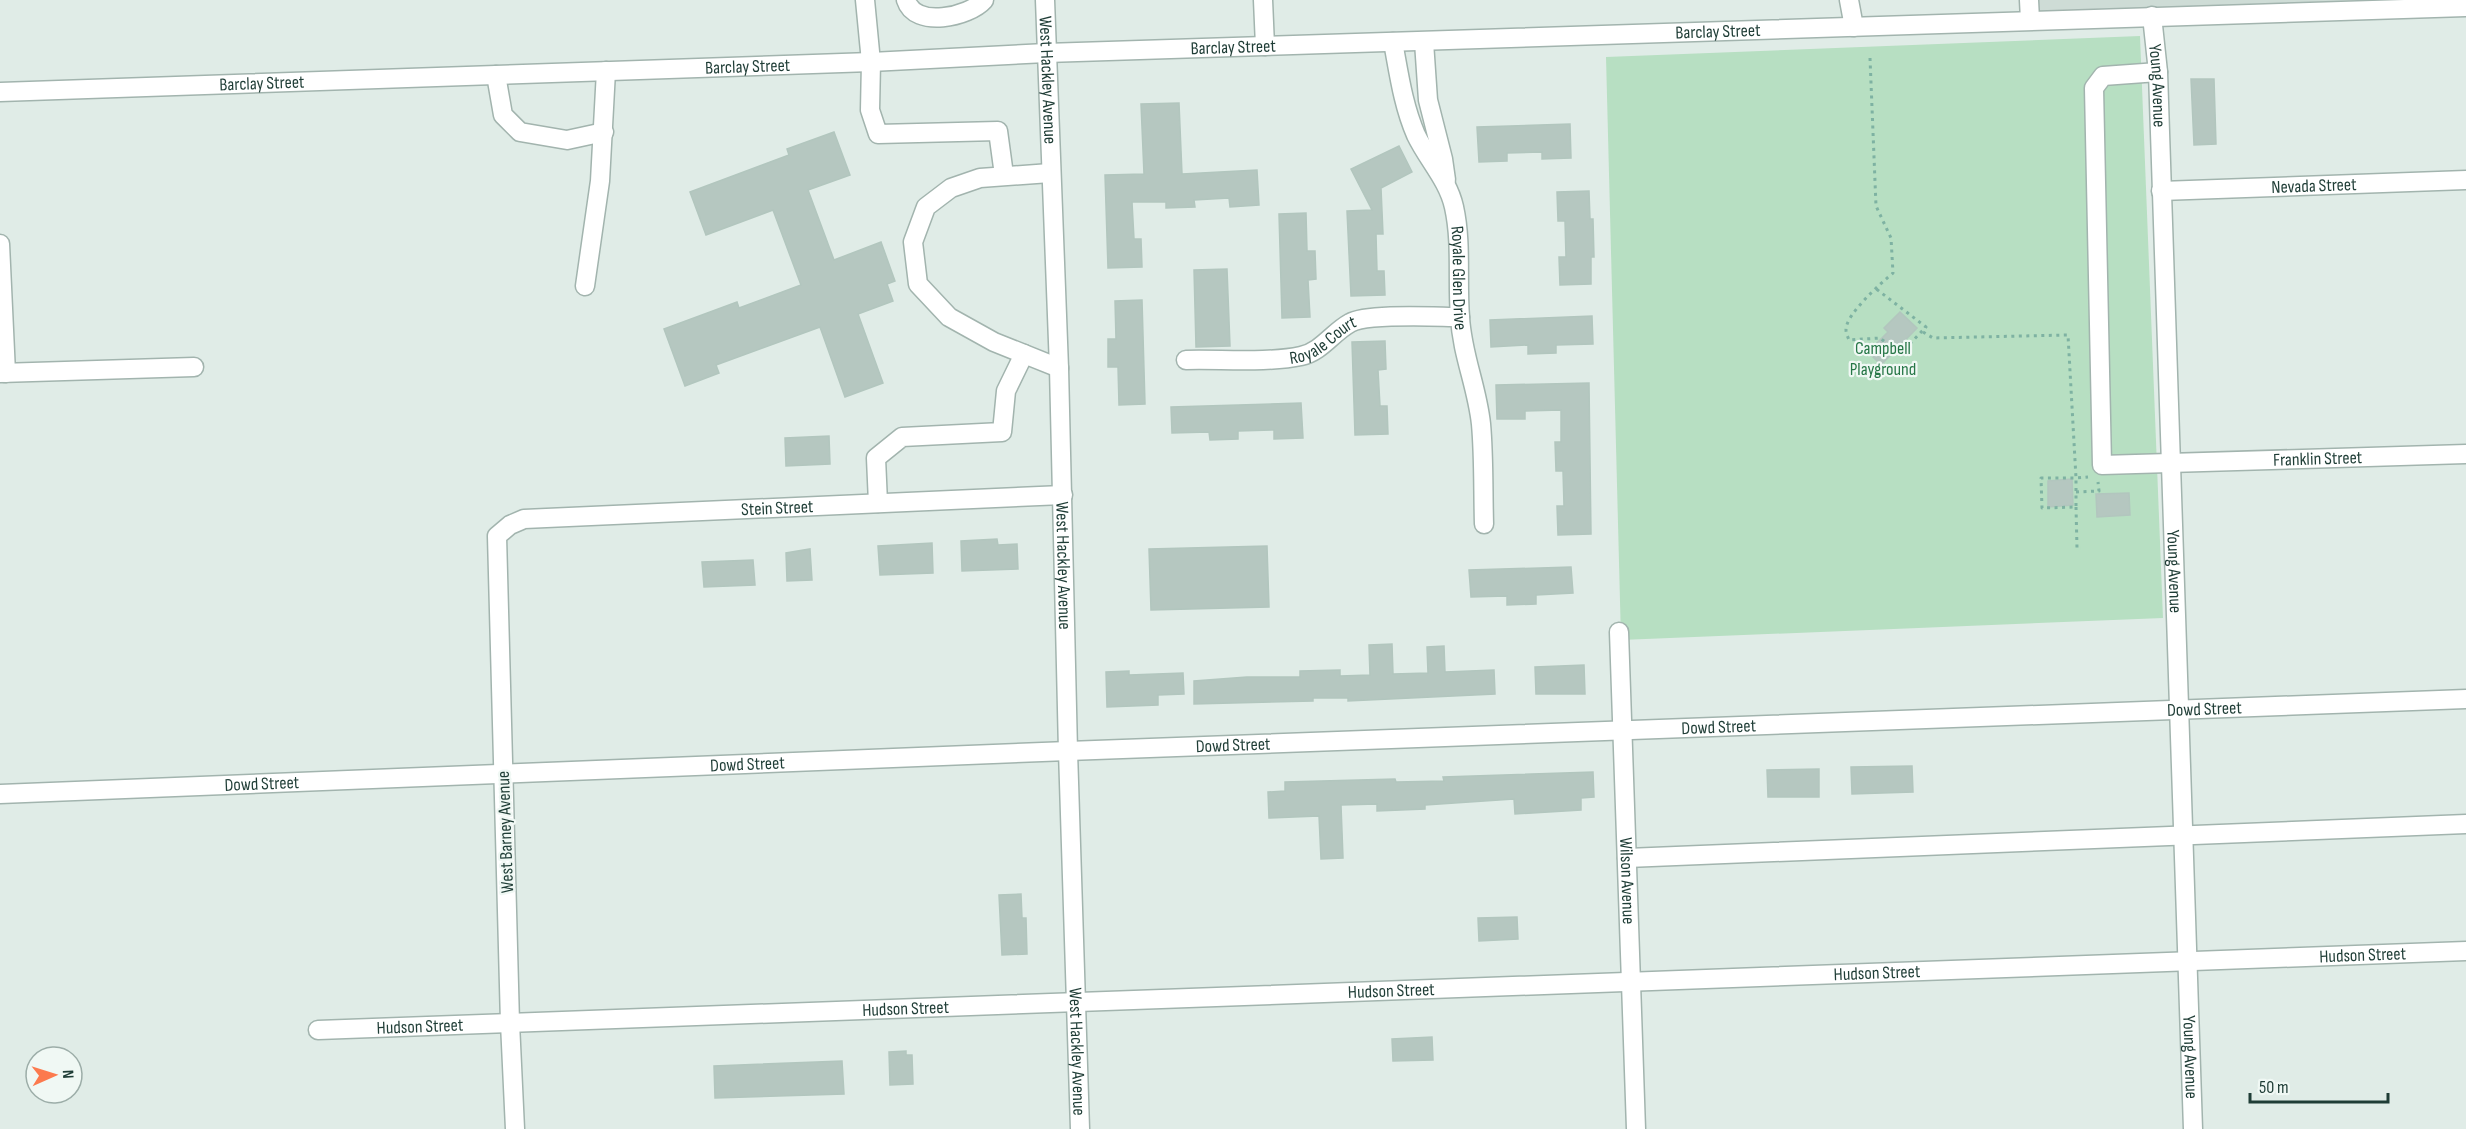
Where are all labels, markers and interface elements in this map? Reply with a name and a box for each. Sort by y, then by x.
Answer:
street label: West Hackley Avenue [1035,16,1060,144]
street label: Barclay Street [1675,20,1761,44]
street label: Barclay Street [1190,36,1277,59]
street label: Young Avenue [2144,43,2170,128]
street label: Barclay Street [705,55,791,79]
street label: Barclay Street [219,72,305,95]
street label: Nevada Street [2271,174,2357,198]
street label: Royale Glen Drive [1446,225,1471,331]
street label: Royale Court [1288,311,1360,369]
park label: Campbell Playground [1850,338,1916,380]
street label: Franklin Street [2273,447,2363,471]
street label: Stein Street [741,496,814,520]
street label: West Hackley Avenue [1051,501,1075,630]
street label: Young Avenue [2162,529,2186,613]
street label: Dowd Street [2167,697,2243,721]
street label: Dowd Street [1681,715,1757,739]
street label: Dowd Street [1195,733,1271,757]
street label: Dowd Street [710,752,786,776]
street label: West Barney Avenue [493,771,518,893]
street label: Dowd Street [224,772,300,796]
street label: Wilson Avenue [1615,837,1639,925]
street label: Hudson Street [2319,943,2407,967]
street label: Hudson Street [1833,961,1921,985]
street label: Hudson Street [1348,979,1436,1003]
street label: West Hackley Avenue [1065,987,1090,1116]
street label: Hudson Street [862,997,950,1021]
street label: Hudson Street [376,1015,464,1039]
street label: Young Avenue [2178,1015,2202,1099]
north arrow [24,1045,84,1105]
scale bar [2250,1066,2388,1104]
text: N [58,1070,77,1079]
text: 50 m [2259,1077,2289,1098]

